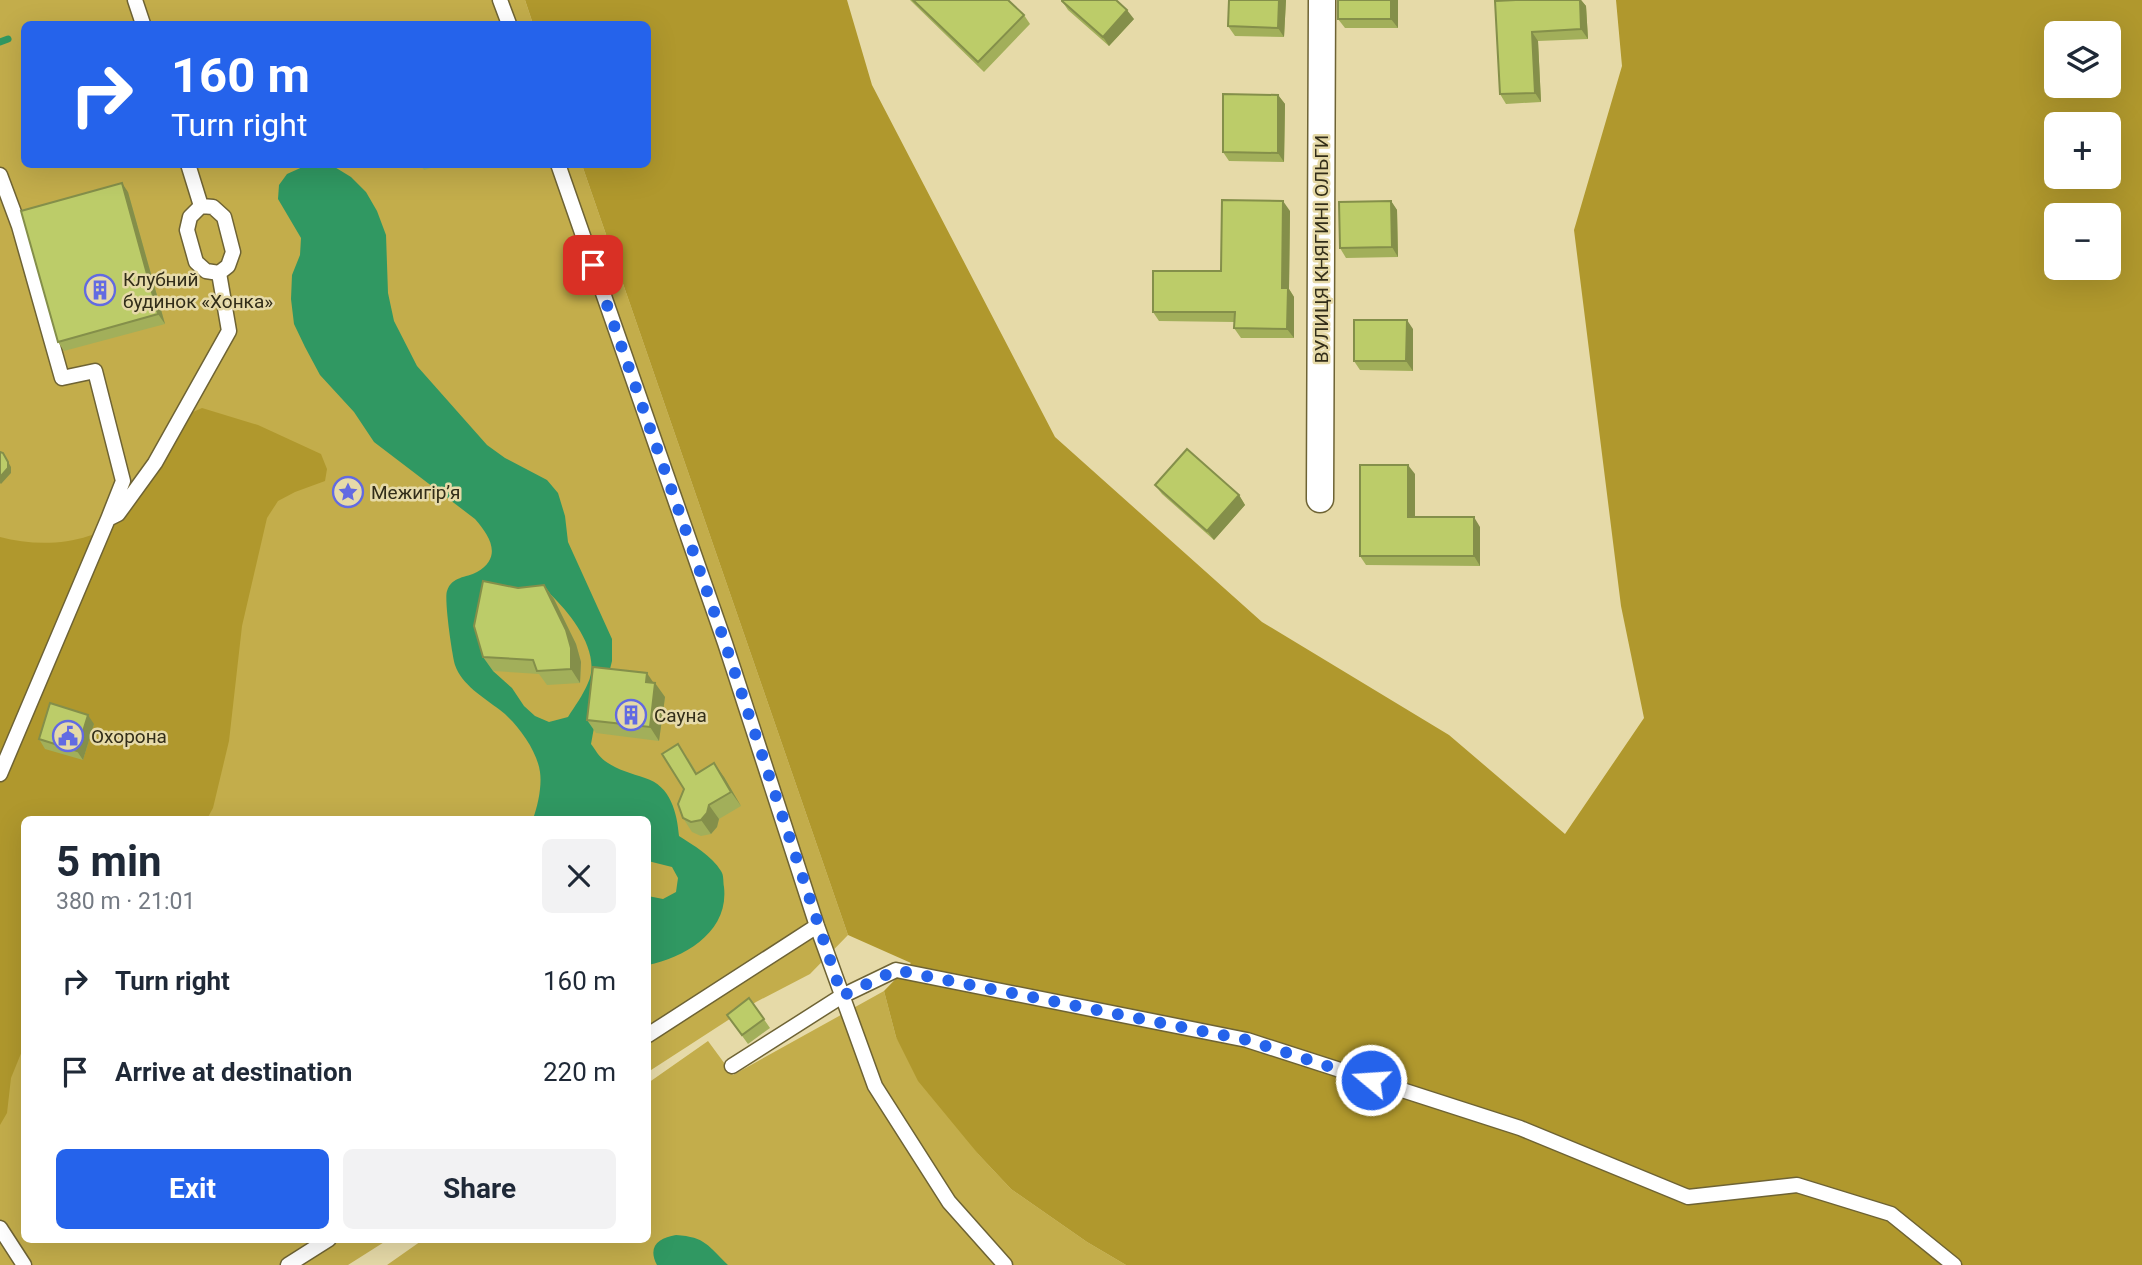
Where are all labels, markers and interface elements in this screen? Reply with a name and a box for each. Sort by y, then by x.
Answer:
map controls [2044,21,2121,280]
button: layers [2044,21,2121,98]
text: 160 m [171,47,310,104]
icon: right [56,49,147,140]
text: Turn right [171,106,307,144]
button: + [2044,112,2121,189]
street label: ВУЛИЦЯ КНЯГИНІ ОЛЬГИ [1310,135,1333,363]
button: − [2044,203,2121,280]
pin [563,235,623,295]
icon: arrive [574,246,612,284]
place label: Клубний будинок «Хонка» [123,268,273,313]
building icon: Клубний будинок «Хонка» [83,273,117,307]
place icon: Межигір’я [331,475,365,509]
place label: Межигір’я [371,481,460,504]
building icon: Сауна [614,698,648,732]
place label: Сауна [654,704,707,727]
public building icon: Охорона [51,719,85,753]
place label: Охорона [91,725,167,748]
text: 5 min [56,837,162,886]
button: close [542,839,616,913]
text: 380 m · 21:01 [56,888,195,915]
icon: right [56,962,94,1000]
text: Turn right [115,966,230,996]
text: 160 m [543,966,616,996]
position arrow [1334,1043,1408,1117]
icon: arrive [56,1053,94,1091]
text: Arrive at destination [115,1057,352,1087]
text: 220 m [543,1057,616,1087]
button: Exit [56,1149,329,1229]
button: Share [343,1149,616,1229]

